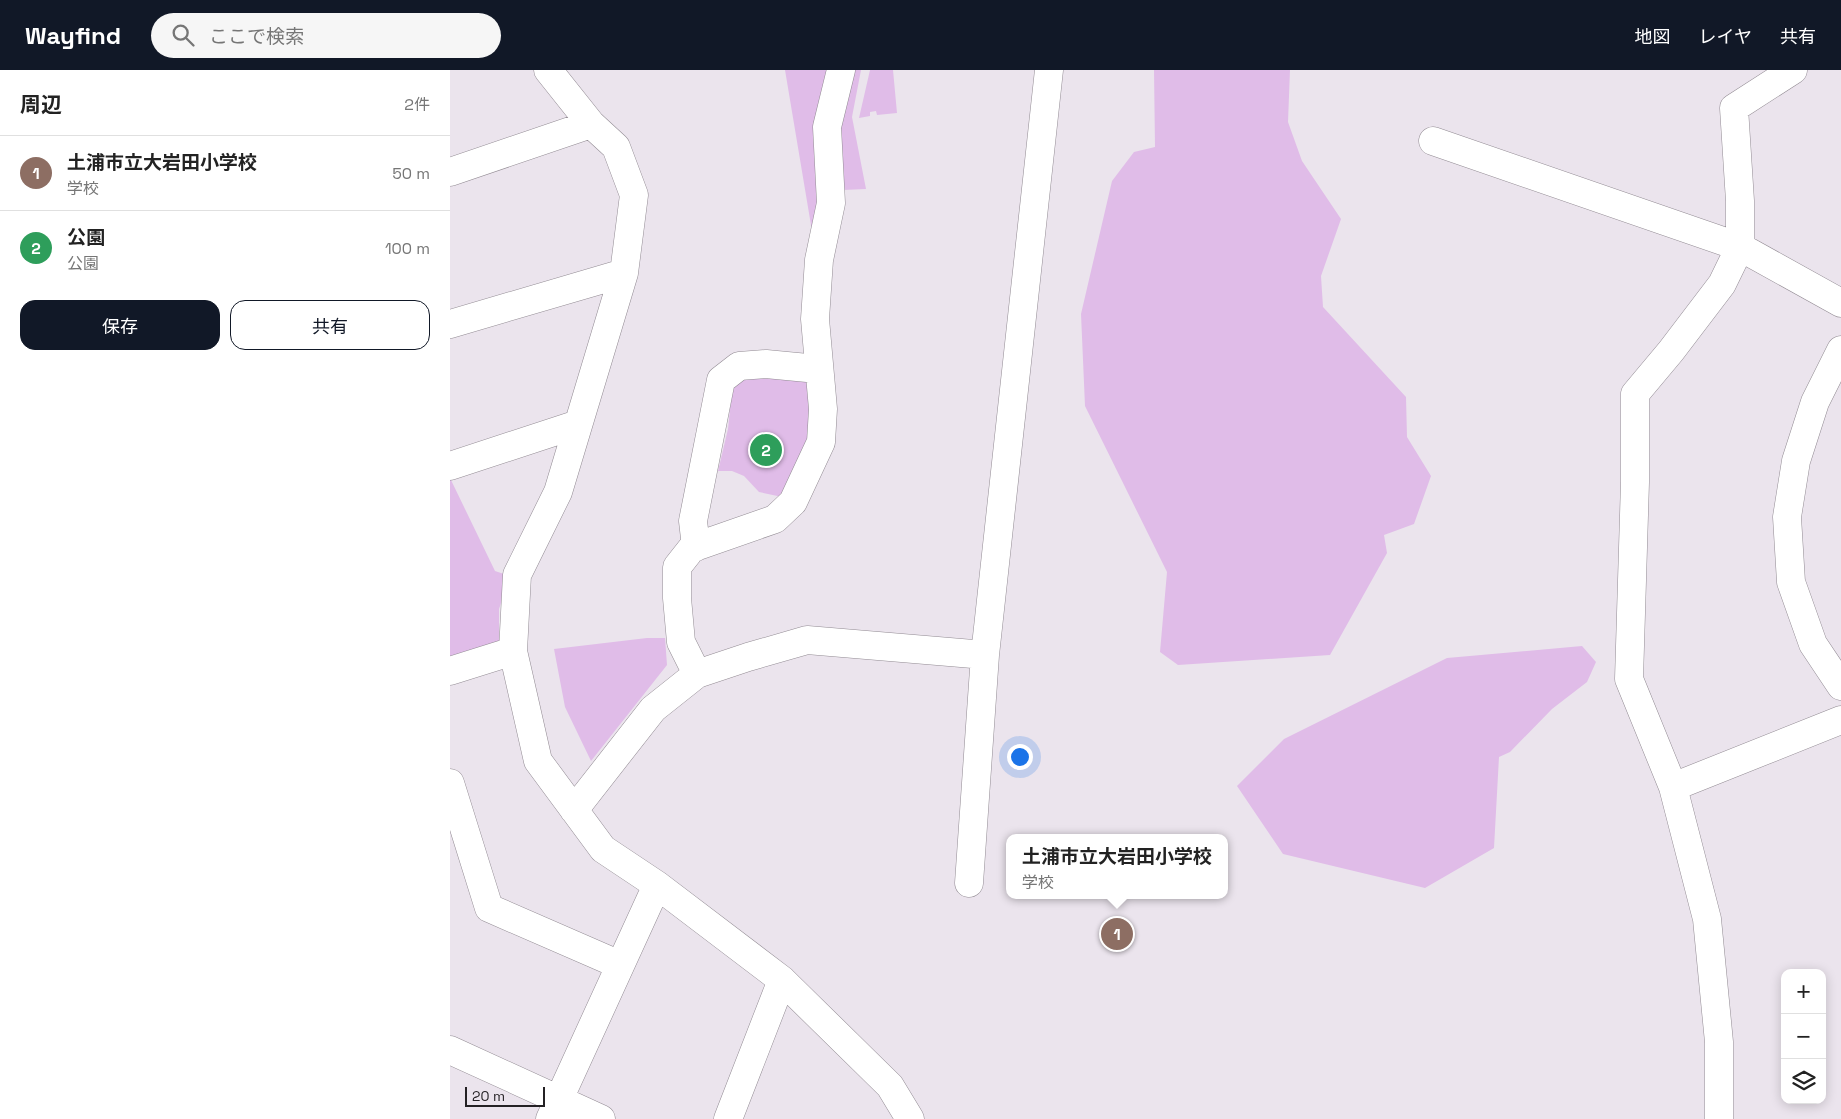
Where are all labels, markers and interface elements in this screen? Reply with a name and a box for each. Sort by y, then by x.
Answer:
search box [151,13,501,58]
text: Wayfind [25,20,121,51]
icon: search [169,21,197,49]
text: ここで検索 [209,24,304,49]
text: 地図 [1635,25,1671,48]
text: レイヤ [1699,25,1752,48]
text: 共有 [1780,25,1816,48]
text: 周辺 [20,91,62,118]
text: 2件 [404,94,430,115]
text: 土浦市立大岩田小学校 [67,150,257,175]
text: 1 [32,163,40,184]
text: 50 m [392,163,430,184]
text: 学校 [67,178,99,199]
text: 公園 [67,225,105,250]
text: 2 [31,238,41,259]
text: 100 m [385,238,430,259]
text: 公園 [67,253,99,274]
button: 保存 [20,300,220,350]
button: 共有 [230,300,430,350]
pin: 2 [750,431,782,469]
your location [1007,744,1033,770]
popup [1006,834,1228,899]
text: 土浦市立大岩田小学校 [1022,844,1212,869]
text: 学校 [1022,872,1054,893]
pin: 1 [1101,915,1133,953]
map controls [1781,969,1826,1104]
button: + [1781,969,1826,1014]
button: − [1781,1014,1826,1059]
button: layers [1781,1059,1826,1104]
scale bar [465,1084,545,1107]
text: 20 m [472,1087,505,1105]

